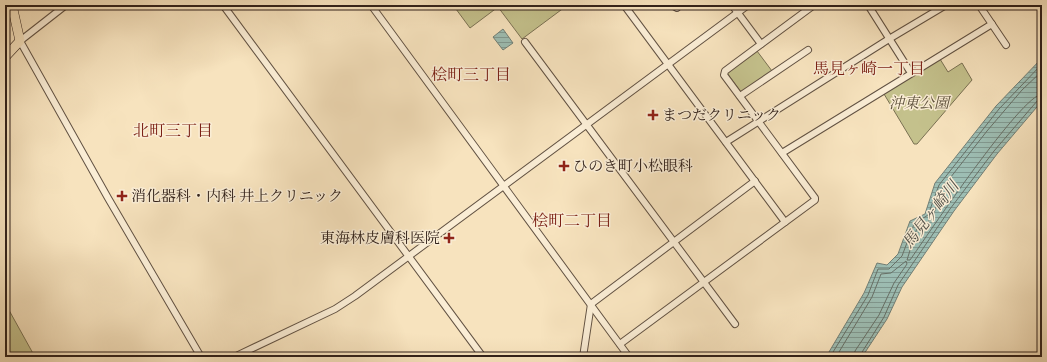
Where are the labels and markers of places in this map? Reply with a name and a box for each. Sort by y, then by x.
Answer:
place label: まつだクリニック [662,105,781,124]
marker: まつだクリニック [647,109,659,121]
place label: ひのき町小松眼科 [573,156,693,175]
marker: ひのき町小松眼科 [558,160,570,172]
place label: 消化器科・内科 井上クリニック [131,186,343,205]
marker: 消化器科・内科 井上クリニック [116,190,128,202]
place label: 東海林皮膚科医院 [320,228,440,247]
marker: 東海林皮膚科医院 [443,232,455,244]

